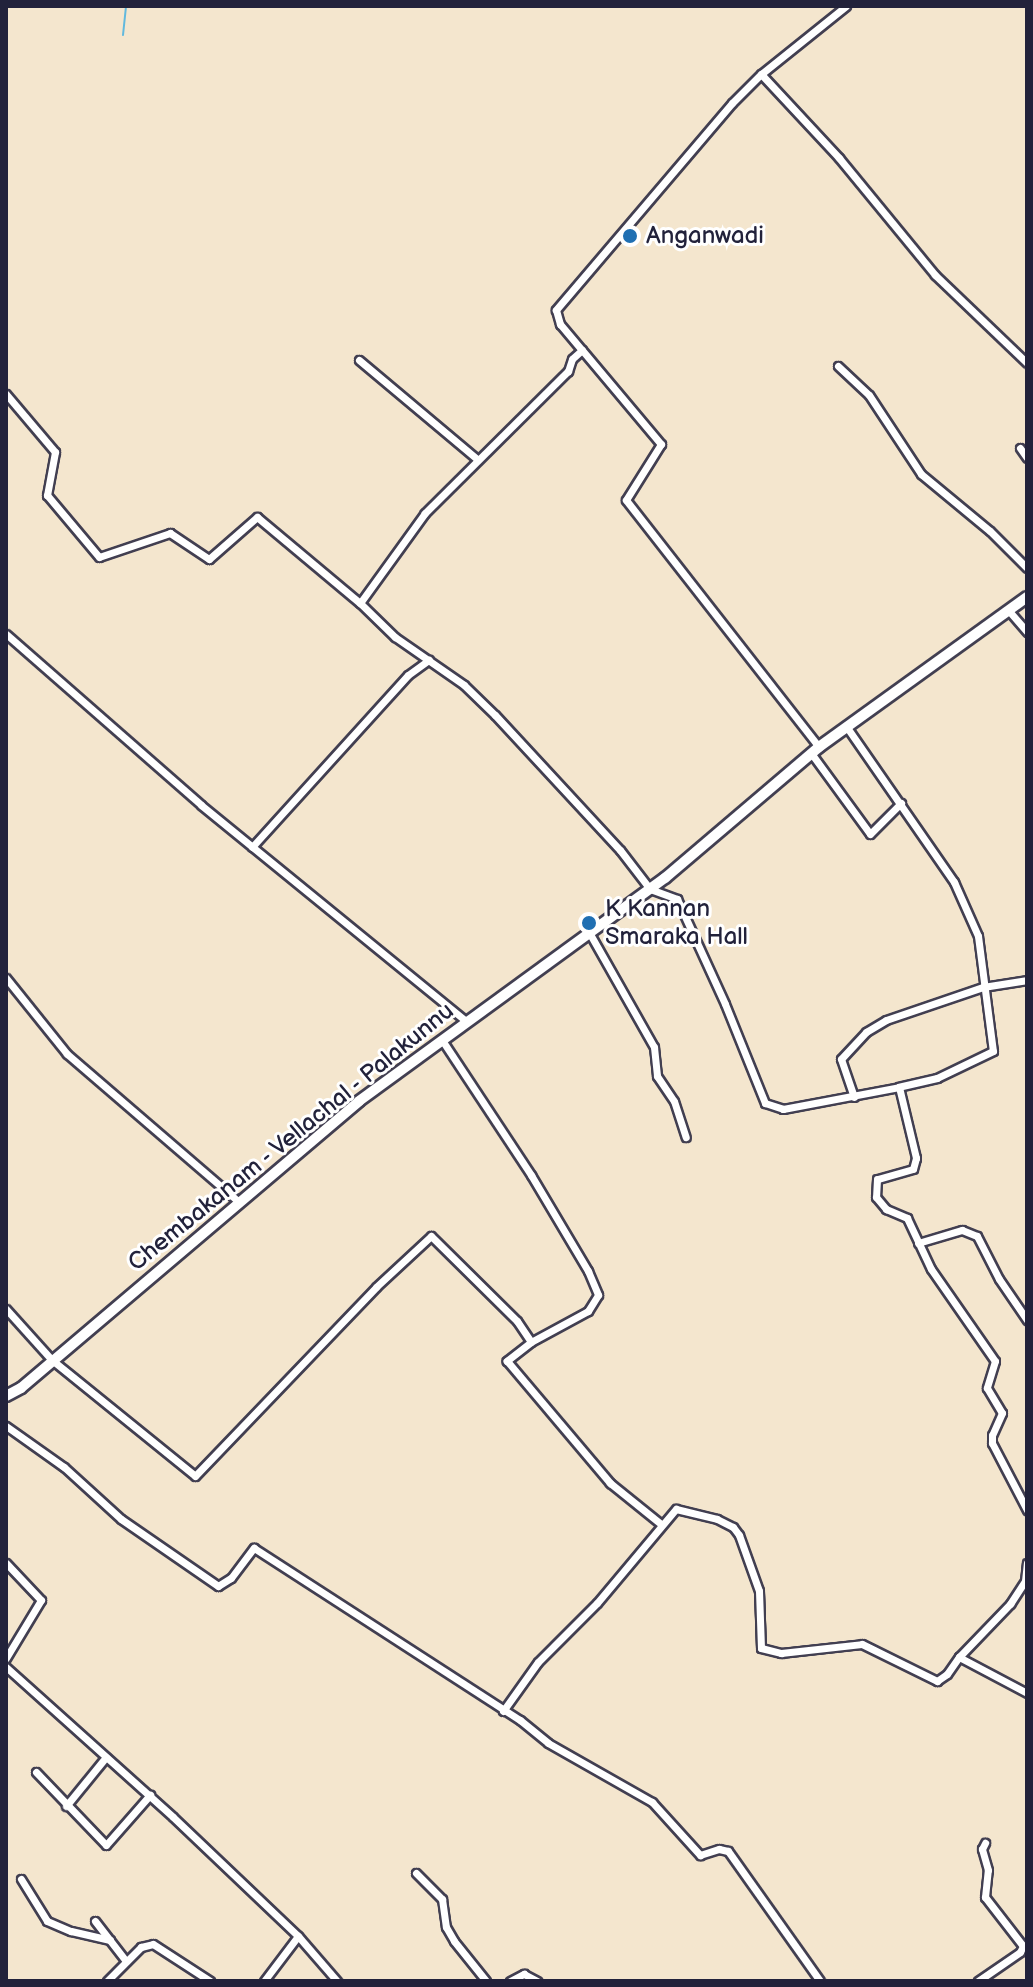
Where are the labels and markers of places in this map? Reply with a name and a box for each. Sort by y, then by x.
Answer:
place label: Anganwadi [646,222,764,250]
marker: Anganwadi [621,227,639,245]
place label: K Kannan Smaraka Hall [605,895,748,951]
marker: K Kannan Smaraka Hall [580,914,598,932]

